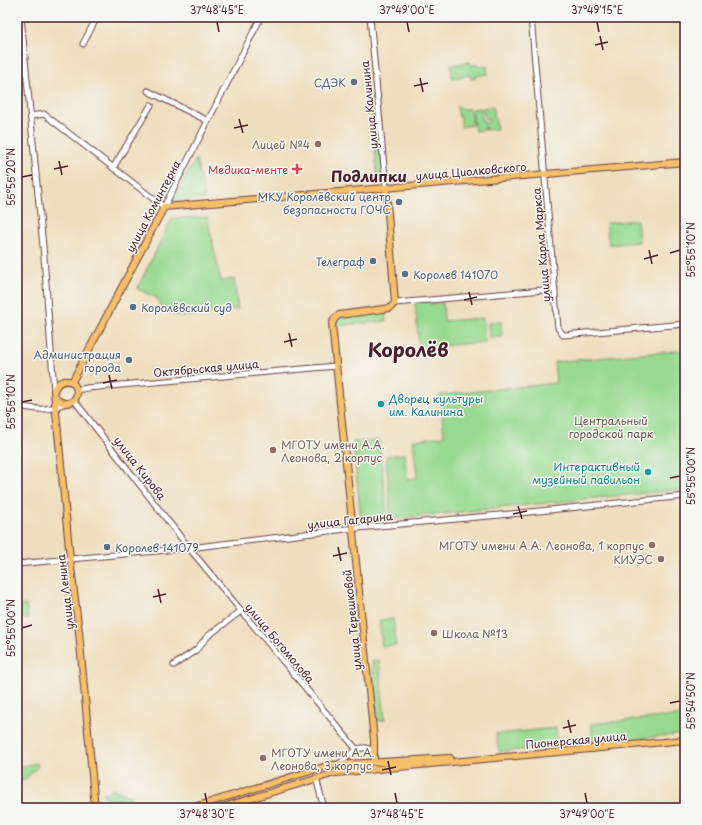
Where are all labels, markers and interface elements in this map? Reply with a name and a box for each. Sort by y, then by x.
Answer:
text: 37°48'45"E [190,2,244,17]
text: 37°49'00"E [379,2,435,17]
text: 37°49'15"E [571,2,623,17]
street label: улица Калинина [356,60,382,150]
place label: СДЭК [314,74,346,91]
marker: СДЭК [349,77,359,87]
place label: Лицей №4 [252,136,310,153]
marker: Лицей №4 [313,139,323,149]
text: 55°55'20"N [3,148,18,206]
street label: улица Коминтерна [121,157,185,255]
street label: улица Циолковского [415,158,527,184]
place label: Медика-менте [208,161,288,178]
marker: Медика-менте [291,163,303,175]
district label: Подлипки [331,164,407,187]
street label: улица Карла Маркса [528,187,554,303]
place label: МКУ Королёвский центр безопасности ГОЧС [258,188,391,218]
marker: МКУ Королёвский центр безопасности ГОЧС [394,197,404,207]
text: 55°55'10"N [683,222,698,278]
place label: Телеграф [316,253,365,270]
marker: Телеграф [368,256,378,266]
place label: Королев 141070 [413,266,498,283]
marker: Королев 141070 [400,269,410,279]
place label: Королёвский суд [141,299,232,316]
marker: Королёвский суд [128,302,138,312]
district label: Королёв [368,335,448,363]
place label: Администрация города [34,346,121,376]
marker: Администрация города [124,355,134,365]
street label: Октябрьская улица [153,355,260,381]
text: 55°55'10"N [3,374,18,430]
place label: Дворец культуры им. Калинина [388,390,483,420]
marker: Дворец культуры им. Калинина [376,399,386,409]
park label: Центральный городской парк [569,412,654,442]
street label: улица Кирова [110,433,170,504]
place label: МГОТУ имени А.А. Леонова, 2 корпус [281,436,385,466]
marker: МГОТУ имени А.А. Леонова, 2 корпус [268,445,278,455]
text: 55°55'00"N [683,447,698,505]
place label: Интерактивный музейный павильон [532,458,640,488]
marker: Интерактивный музейный павильон [643,467,653,477]
street label: улица Гагарина [306,507,394,533]
place label: МГОТУ имени А.А. Леонова, 1 корпус [439,537,644,554]
place label: Королев 141079 [115,539,199,556]
marker: МГОТУ имени А.А. Леонова, 1 корпус [647,540,657,550]
marker: Королев 141079 [102,542,112,552]
place label: КИУЭС [613,551,653,568]
street label: улица Ленина [52,553,78,631]
marker: КИУЭС [656,554,666,564]
street label: улица Терешковой [338,569,366,671]
text: 55°55'00"N [3,599,18,657]
street label: улица Богомолова [241,599,319,687]
place label: Школа №13 [442,625,508,642]
marker: Школа №13 [429,628,439,638]
text: 55°54'50"N [683,672,698,730]
street label: Пионерская улица [525,727,627,753]
place label: МГОТУ имени А.А. Леонова, 3 корпус [271,744,375,774]
marker: МГОТУ имени А.А. Леонова, 3 корпус [258,753,268,763]
text: 37°48'30"E [179,806,235,821]
text: 37°48'45"E [370,806,424,821]
text: 37°49'00"E [559,806,615,821]

